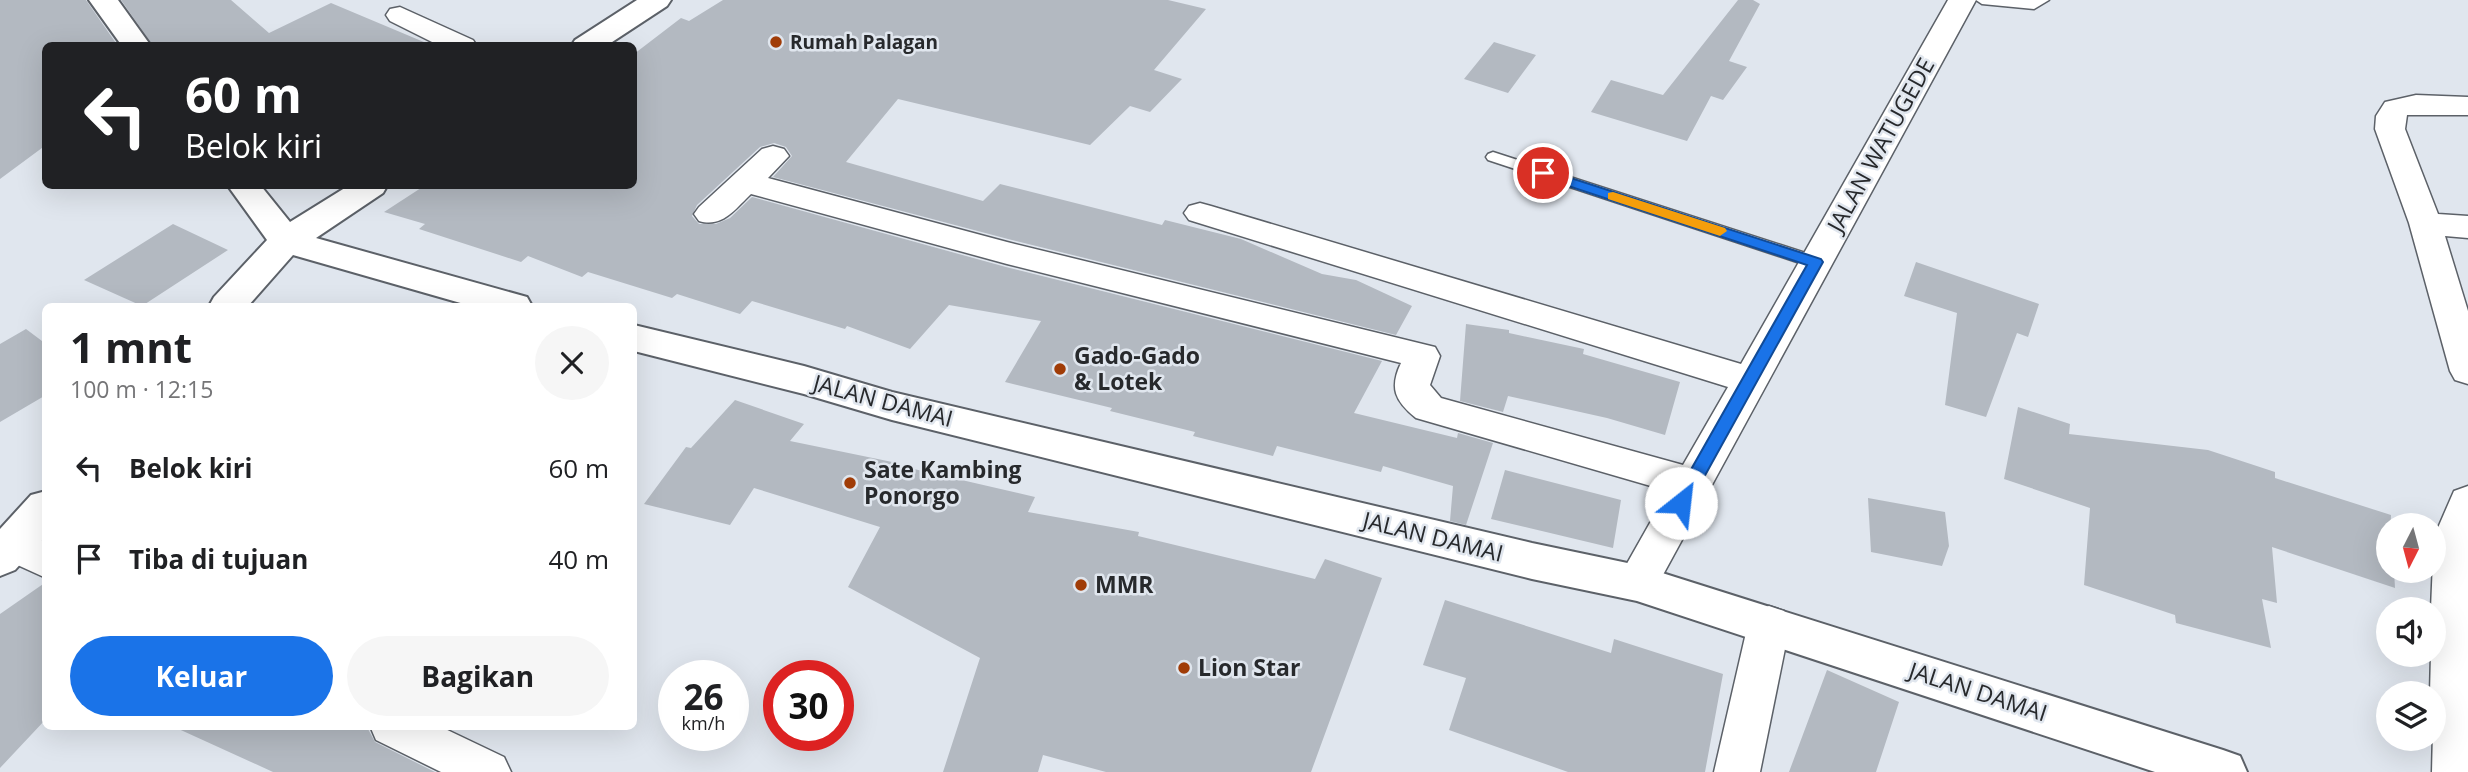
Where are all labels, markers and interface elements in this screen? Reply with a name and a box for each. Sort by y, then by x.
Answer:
place label: Rumah Palagan [790,29,938,55]
marker: Rumah Palagan [768,34,784,50]
street label: JALAN WATUGEDE [1818,52,1941,239]
text: 60 m [185,61,302,127]
icon: left [70,70,161,161]
text: Belok kiri [185,124,322,167]
pin [1513,143,1573,203]
icon: arrive [1524,154,1562,192]
text: 1 mnt [70,318,192,375]
button: close [535,326,609,400]
place label: Gado-Gado & Lotek [1074,339,1200,397]
marker: Gado-Gado & Lotek [1052,361,1068,377]
street label: JALAN DAMAI [808,365,957,434]
text: 100 m · 12:15 [70,373,213,405]
icon: left [70,449,108,487]
text: Belok kiri [129,450,253,486]
text: 60 m [548,450,609,486]
place label: Sate Kambing Ponorgo [864,453,1022,511]
position arrow [1644,466,1718,540]
marker: Sate Kambing Ponorgo [842,475,858,491]
street label: JALAN DAMAI [1358,503,1507,569]
north arrow [2376,513,2446,583]
map controls [2376,513,2446,751]
icon: arrive [70,540,108,578]
text: Tiba di tujuan [129,541,308,577]
text: 40 m [548,541,609,577]
place label: MMR [1095,568,1154,600]
marker: MMR [1073,577,1089,593]
button: sound [2376,597,2446,667]
button: Keluar [70,636,333,716]
button: Bagikan [347,636,609,716]
place label: Lion Star [1198,651,1300,683]
street label: JALAN DAMAI [1903,653,2051,728]
speed limit sign: 30 [763,660,854,751]
marker: Lion Star [1176,660,1192,676]
text: 26 [683,673,724,720]
button: layers [2376,681,2446,751]
text: km/h [682,711,725,735]

